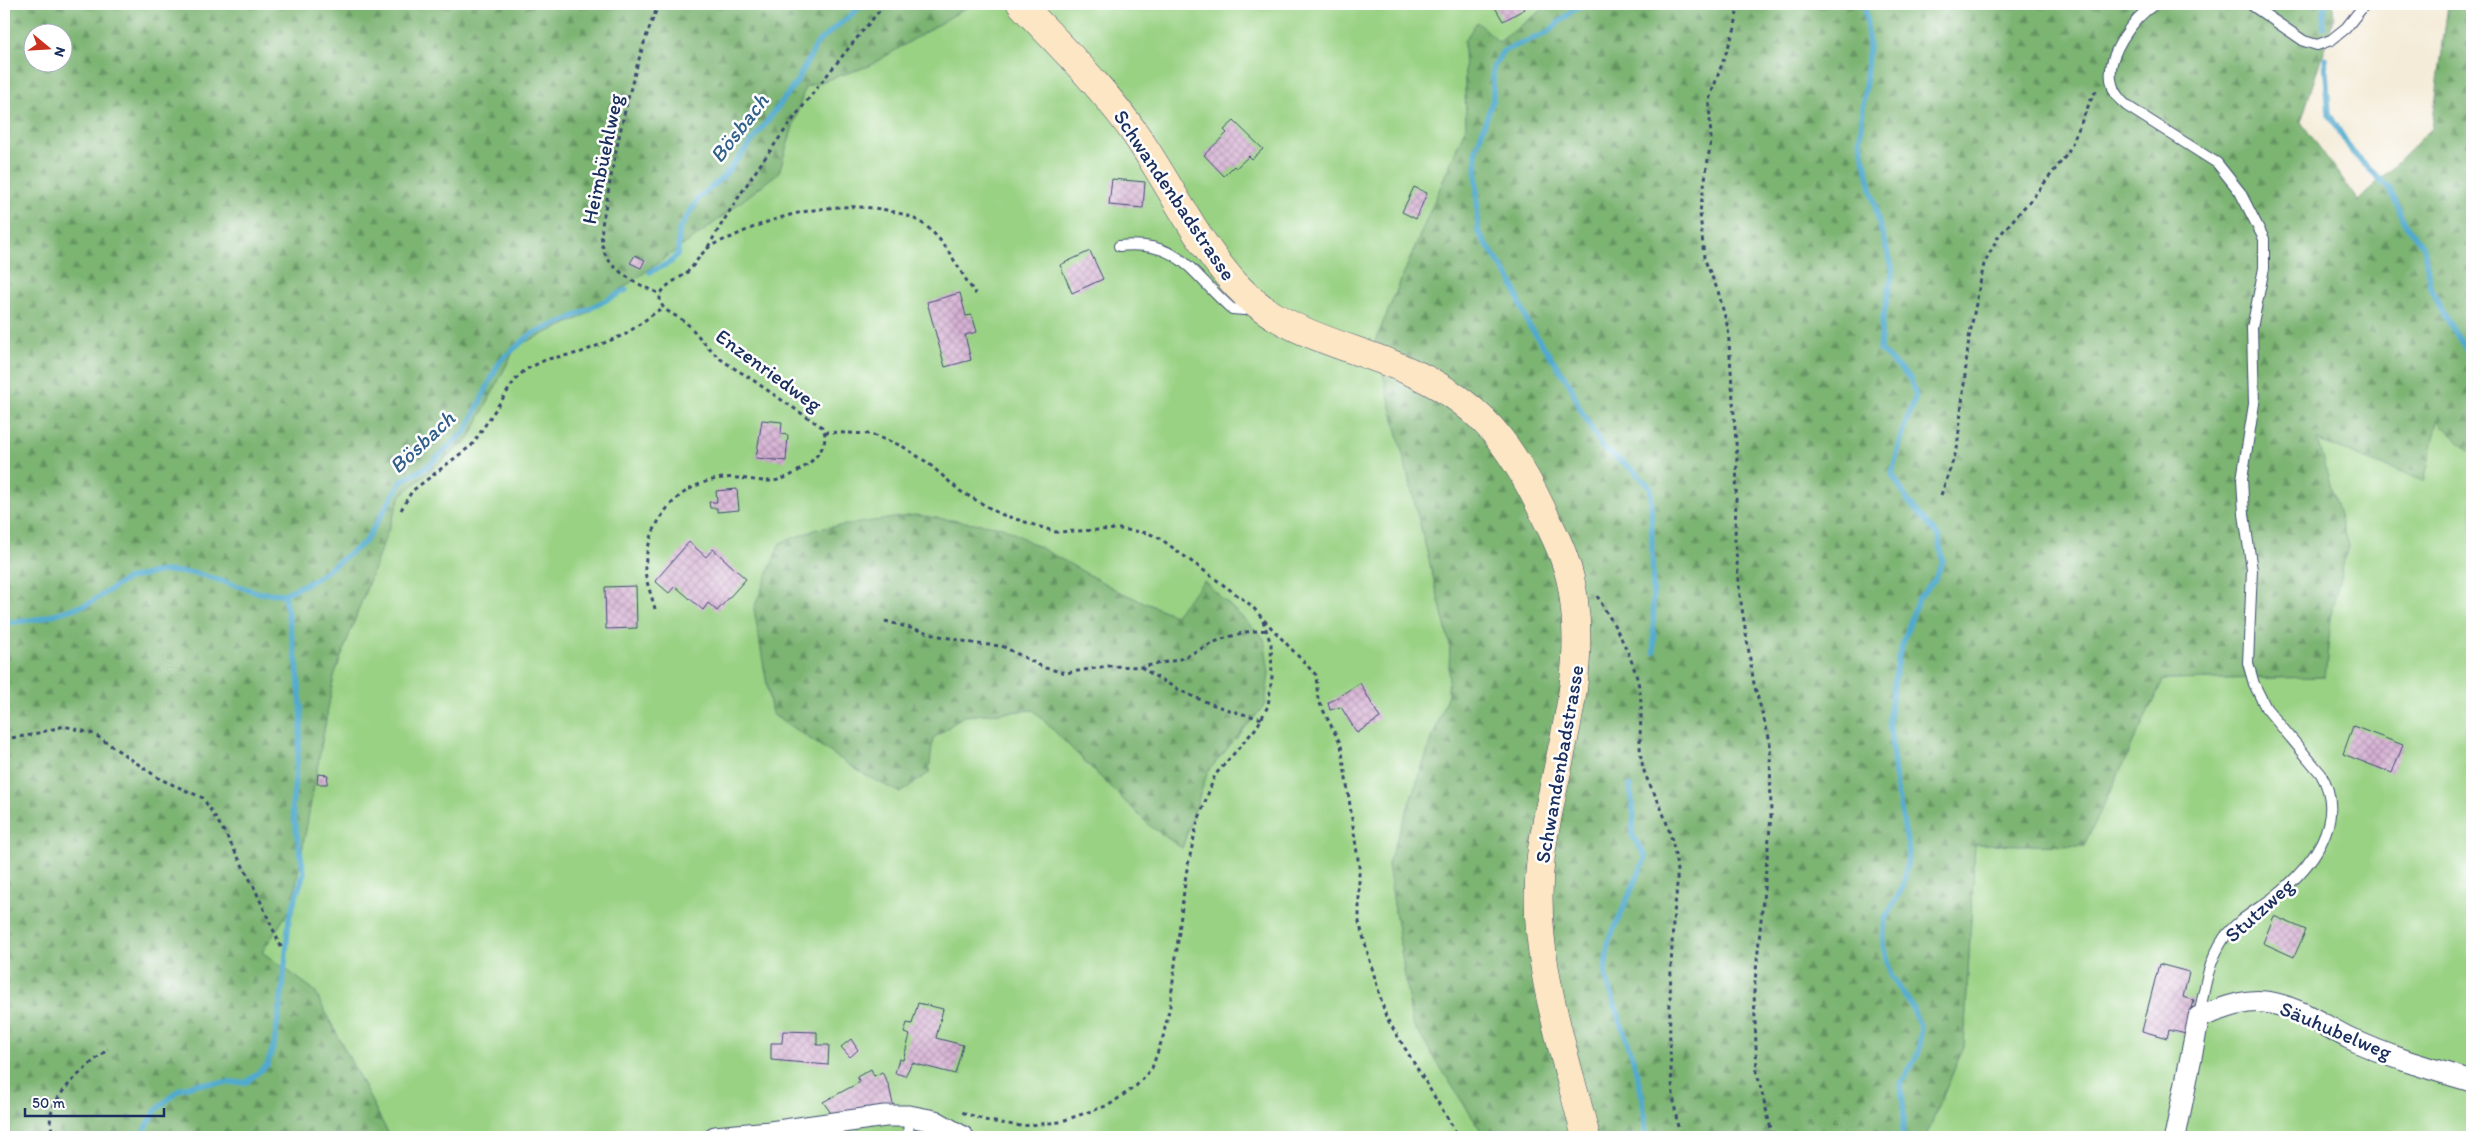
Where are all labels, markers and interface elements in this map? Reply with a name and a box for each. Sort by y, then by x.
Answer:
north arrow [22,22,72,72]
text: N [50,45,69,59]
water label: Bösbach [704,88,774,168]
street label: Heimbüehlweg [576,91,628,226]
street label: Schwandenbadstrasse [1109,105,1241,285]
street label: Enzenriedweg [711,323,827,417]
water label: Bösbach [383,405,461,479]
street label: Schwandenbadstrasse [1529,663,1589,865]
street label: Stutzweg [2219,872,2299,947]
street label: Säuhubelweg [2276,995,2396,1065]
scale bar [25,1086,164,1118]
text: 50 m [32,1094,65,1112]

